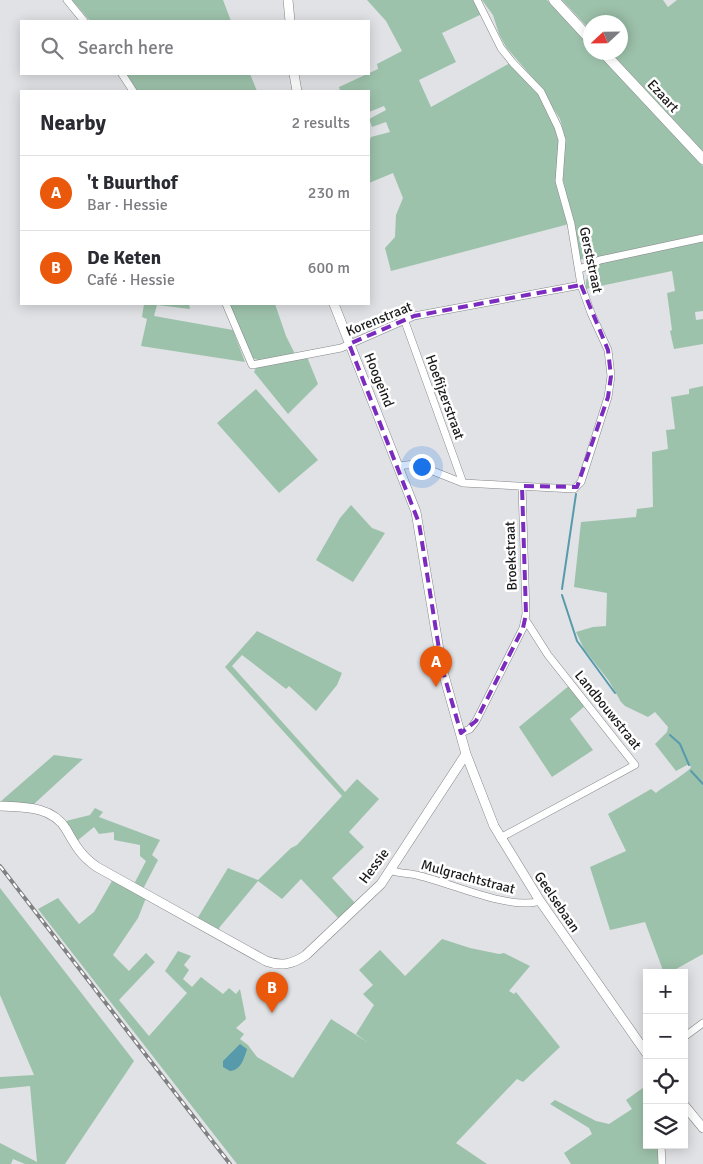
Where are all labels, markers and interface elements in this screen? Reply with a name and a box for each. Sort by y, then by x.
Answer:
north arrow [583,15,628,60]
search box [20,20,370,75]
icon: search [38,34,66,62]
text: Search here [78,36,174,60]
street label: Ezaart [644,76,682,116]
text: Nearby [40,110,106,136]
text: 2 results [291,113,350,133]
text: 't Buurthof [87,171,178,195]
text: A [51,183,61,203]
text: 230 m [308,183,350,203]
text: Bar · Hessie [87,195,168,215]
street label: Gerststraat [576,225,606,295]
text: De Keten [87,246,161,270]
text: B [51,258,61,278]
text: 600 m [308,258,350,278]
text: Café · Hessie [87,270,175,290]
street label: Korenstraat [343,298,415,340]
street label: Hoogeind [360,350,398,410]
street label: Hoefijzerstraat [422,352,468,442]
your location [409,454,435,480]
street label: Broekstraat [501,521,521,591]
pin: A [420,646,452,687]
street label: Landbouwstraat [571,667,645,753]
street label: Hessie [355,845,393,887]
street label: Mulgrachtstraat [419,856,517,898]
street label: Geelsebaan [531,868,583,936]
map controls [643,969,688,1149]
button: + [643,969,688,1014]
pin: B [256,972,288,1013]
button: − [643,1014,688,1059]
button: locate [643,1059,688,1104]
button: layers [643,1104,688,1149]

